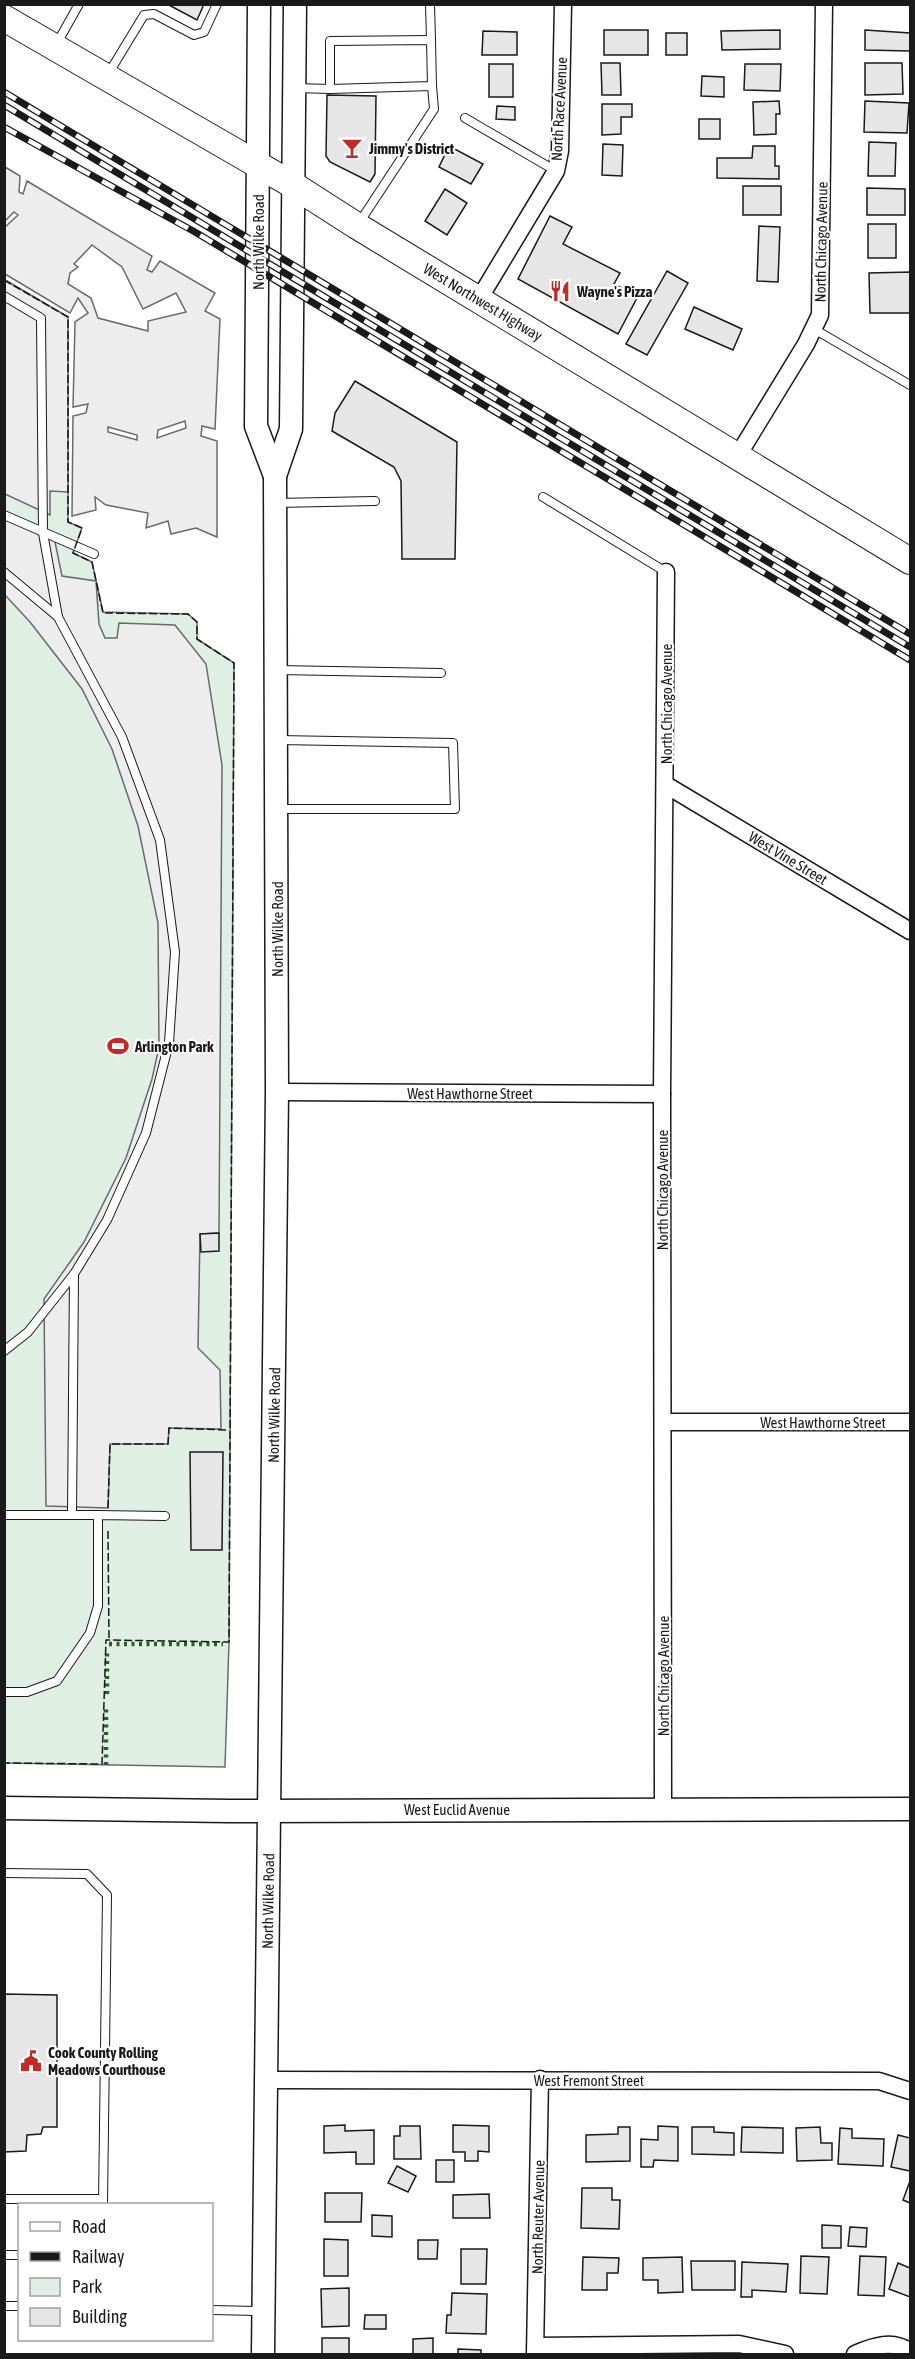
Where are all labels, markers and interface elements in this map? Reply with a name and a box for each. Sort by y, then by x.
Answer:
street label: North Race Avenue [548,56,570,161]
bar icon: Jimmy's District [340,136,364,160]
place label: Jimmy's District [368,140,455,157]
street label: North Chicago Avenue [811,181,831,302]
street label: North Wilke Road [250,194,267,290]
street label: West Northwest Highway [420,260,546,344]
restaurant icon: Wayne's Pizza [548,279,572,303]
place label: Wayne's Pizza [576,283,652,300]
street label: North Chicago Avenue [658,644,675,764]
street label: West Vine Street [746,828,830,888]
street label: North Wilke Road [269,881,286,977]
sports icon: Arlington Park [106,1034,130,1058]
place label: Arlington Park [134,1038,214,1055]
street label: West Hawthorne Street [407,1085,533,1102]
street label: North Chicago Avenue [654,1130,671,1250]
street label: North Wilke Road [265,1367,283,1463]
street label: West Hawthorne Street [760,1414,886,1431]
street label: North Chicago Avenue [655,1616,672,1736]
street label: West Euclid Avenue [404,1801,510,1818]
street label: North Wilke Road [259,1853,277,1949]
place label: Cook County Rolling Meadows Courthouse [48,2044,166,2078]
public building icon: Cook County Rolling Meadows Courthouse [19,2049,43,2073]
street label: West Fremont Street [534,2072,644,2089]
street label: North Reuter Avenue [529,2159,547,2274]
legend [18,2203,213,2341]
text: Road [72,2216,106,2237]
text: Railway [72,2246,124,2267]
text: Park [72,2276,102,2297]
text: Building [72,2306,127,2327]

